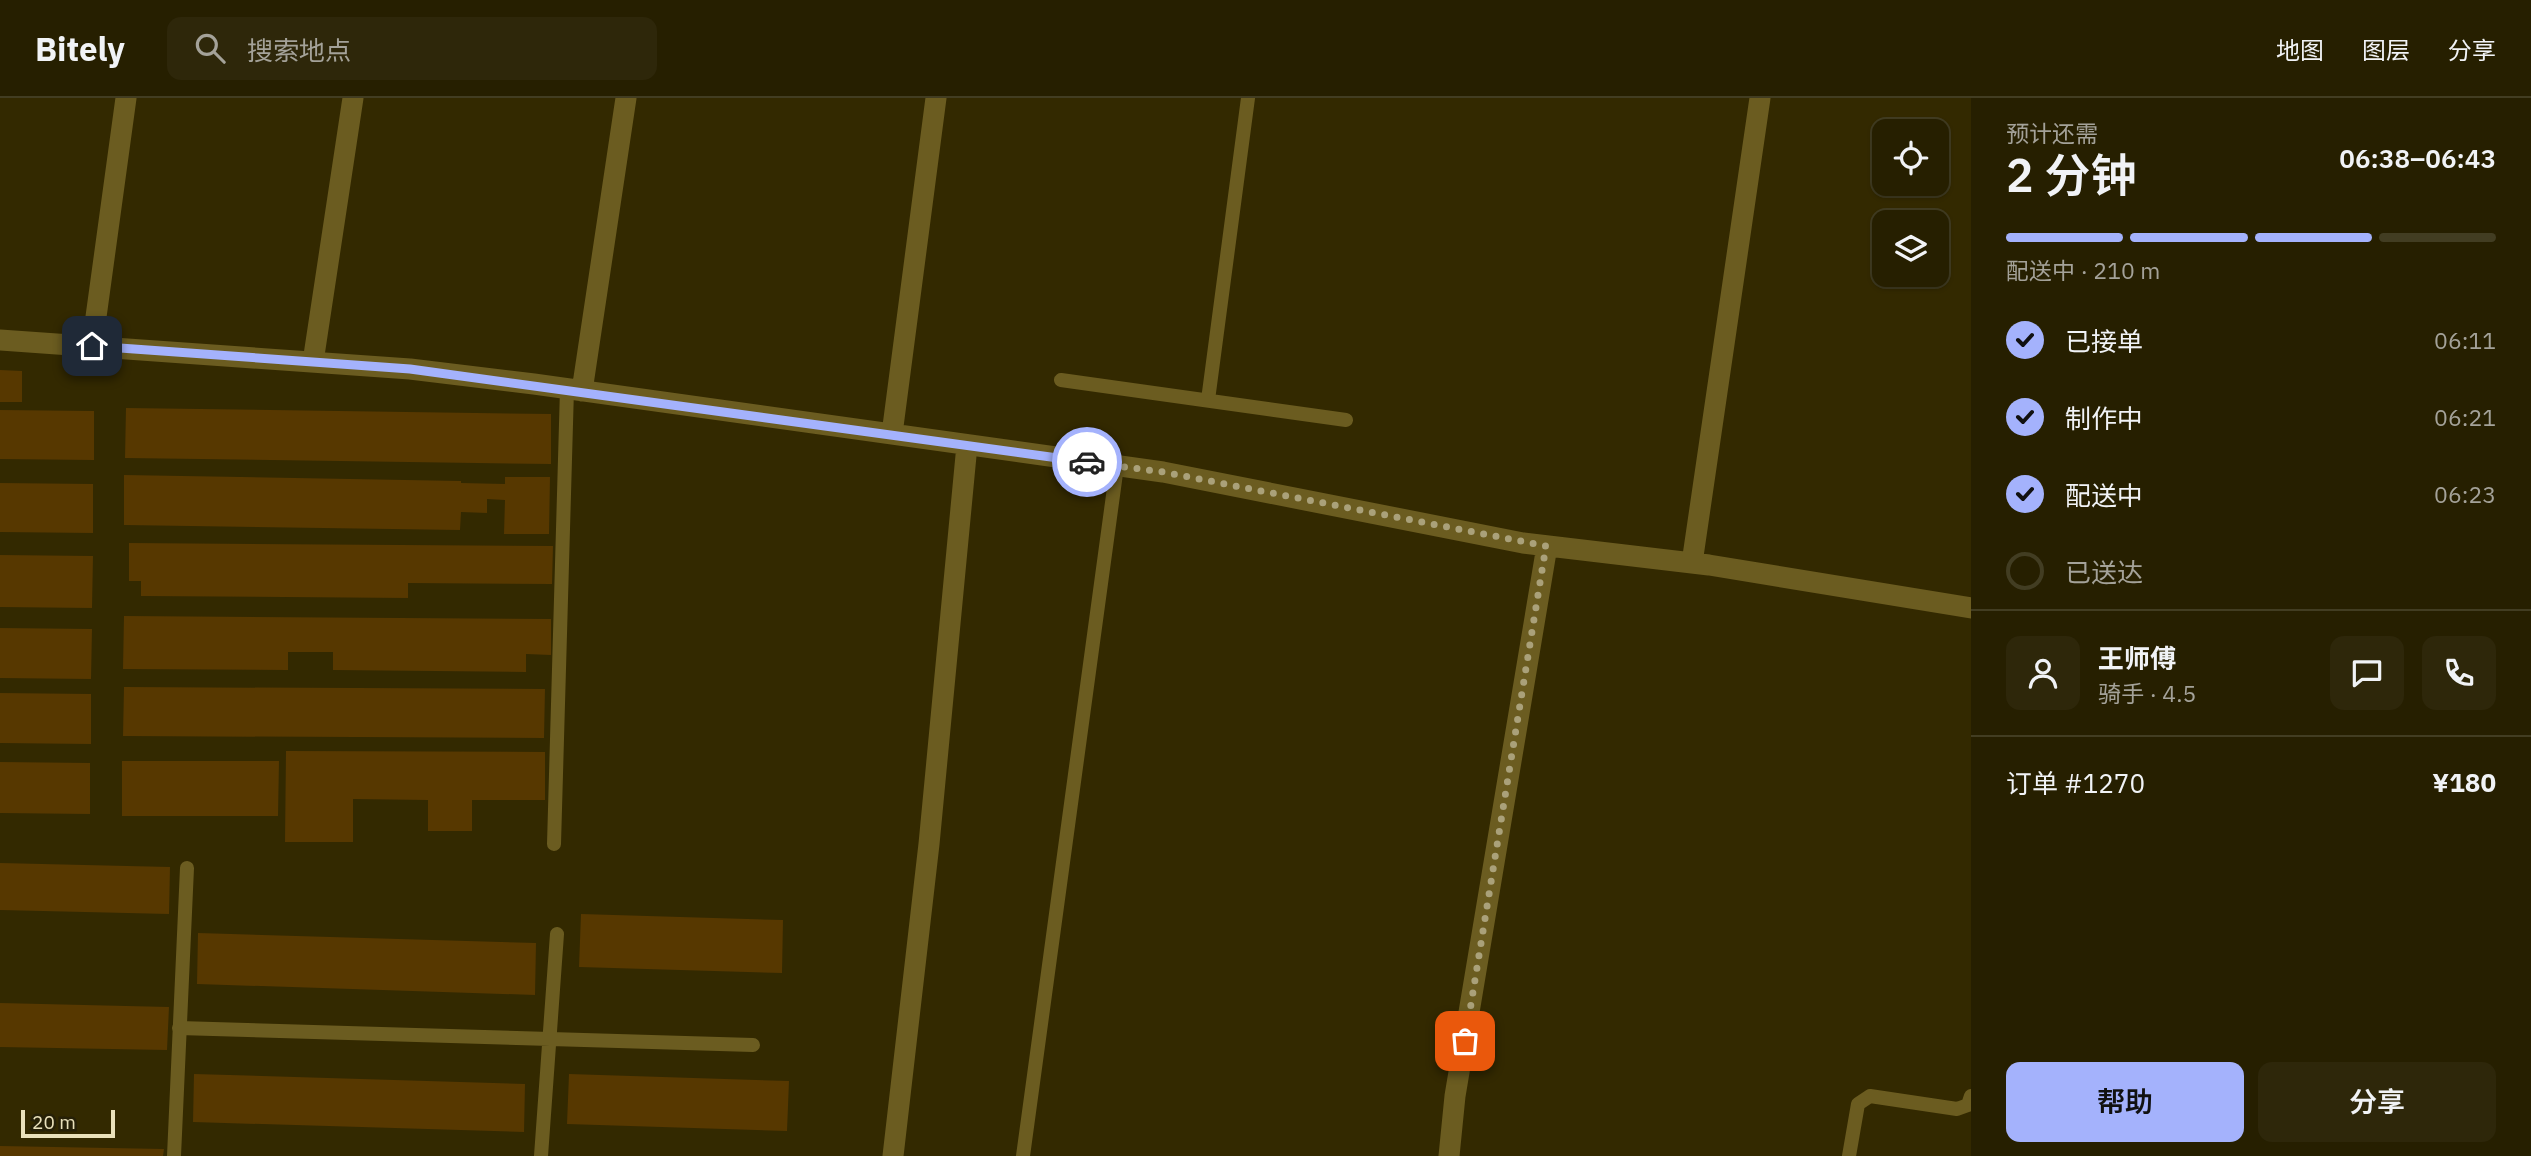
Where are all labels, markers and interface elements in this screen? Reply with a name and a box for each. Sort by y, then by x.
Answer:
search box [167,17,657,80]
text: Bitely [35,27,125,70]
icon: search [191,29,229,67]
text: 搜索地点 [247,33,351,67]
text: 地图 [2276,34,2324,66]
text: 图层 [2362,34,2410,66]
text: 分享 [2448,34,2496,66]
text: 预计还需 [2006,118,2098,148]
map controls [1872,119,1949,287]
button: locate [1872,119,1949,196]
text: 06:38–06:43 [2339,141,2496,175]
text: 2 分钟 [2006,145,2136,205]
button: layers [1872,210,1949,287]
text: 配送中 · 210 m [2006,255,2160,285]
pin [62,316,122,376]
icon: check [2006,321,2044,359]
text: 已接单 [2065,324,2143,358]
text: 06:11 [2434,325,2496,355]
icon: home [73,327,111,365]
icon: check [2006,398,2044,436]
text: 制作中 [2065,401,2143,435]
text: 06:21 [2434,402,2496,432]
courier [1052,427,1122,497]
icon: car [1068,443,1106,481]
icon: check [2006,475,2044,513]
text: 配送中 [2065,478,2143,512]
text: 06:23 [2434,479,2496,509]
text: 已送达 [2065,555,2143,589]
button: person [2006,636,2080,710]
button: chat [2330,636,2404,710]
button: phone [2422,636,2496,710]
text: 王师傅 [2098,641,2176,675]
text: 骑手 · 4.5 [2098,678,2196,708]
text: ¥180 [2432,765,2496,799]
text: 订单 #1270 [2006,766,2145,800]
pin [1435,1011,1495,1071]
icon: bag [1446,1022,1484,1060]
button: 帮助 [2006,1062,2244,1142]
button: 分享 [2258,1062,2496,1142]
scale bar [21,1107,116,1139]
text: 20 m [32,1110,76,1134]

